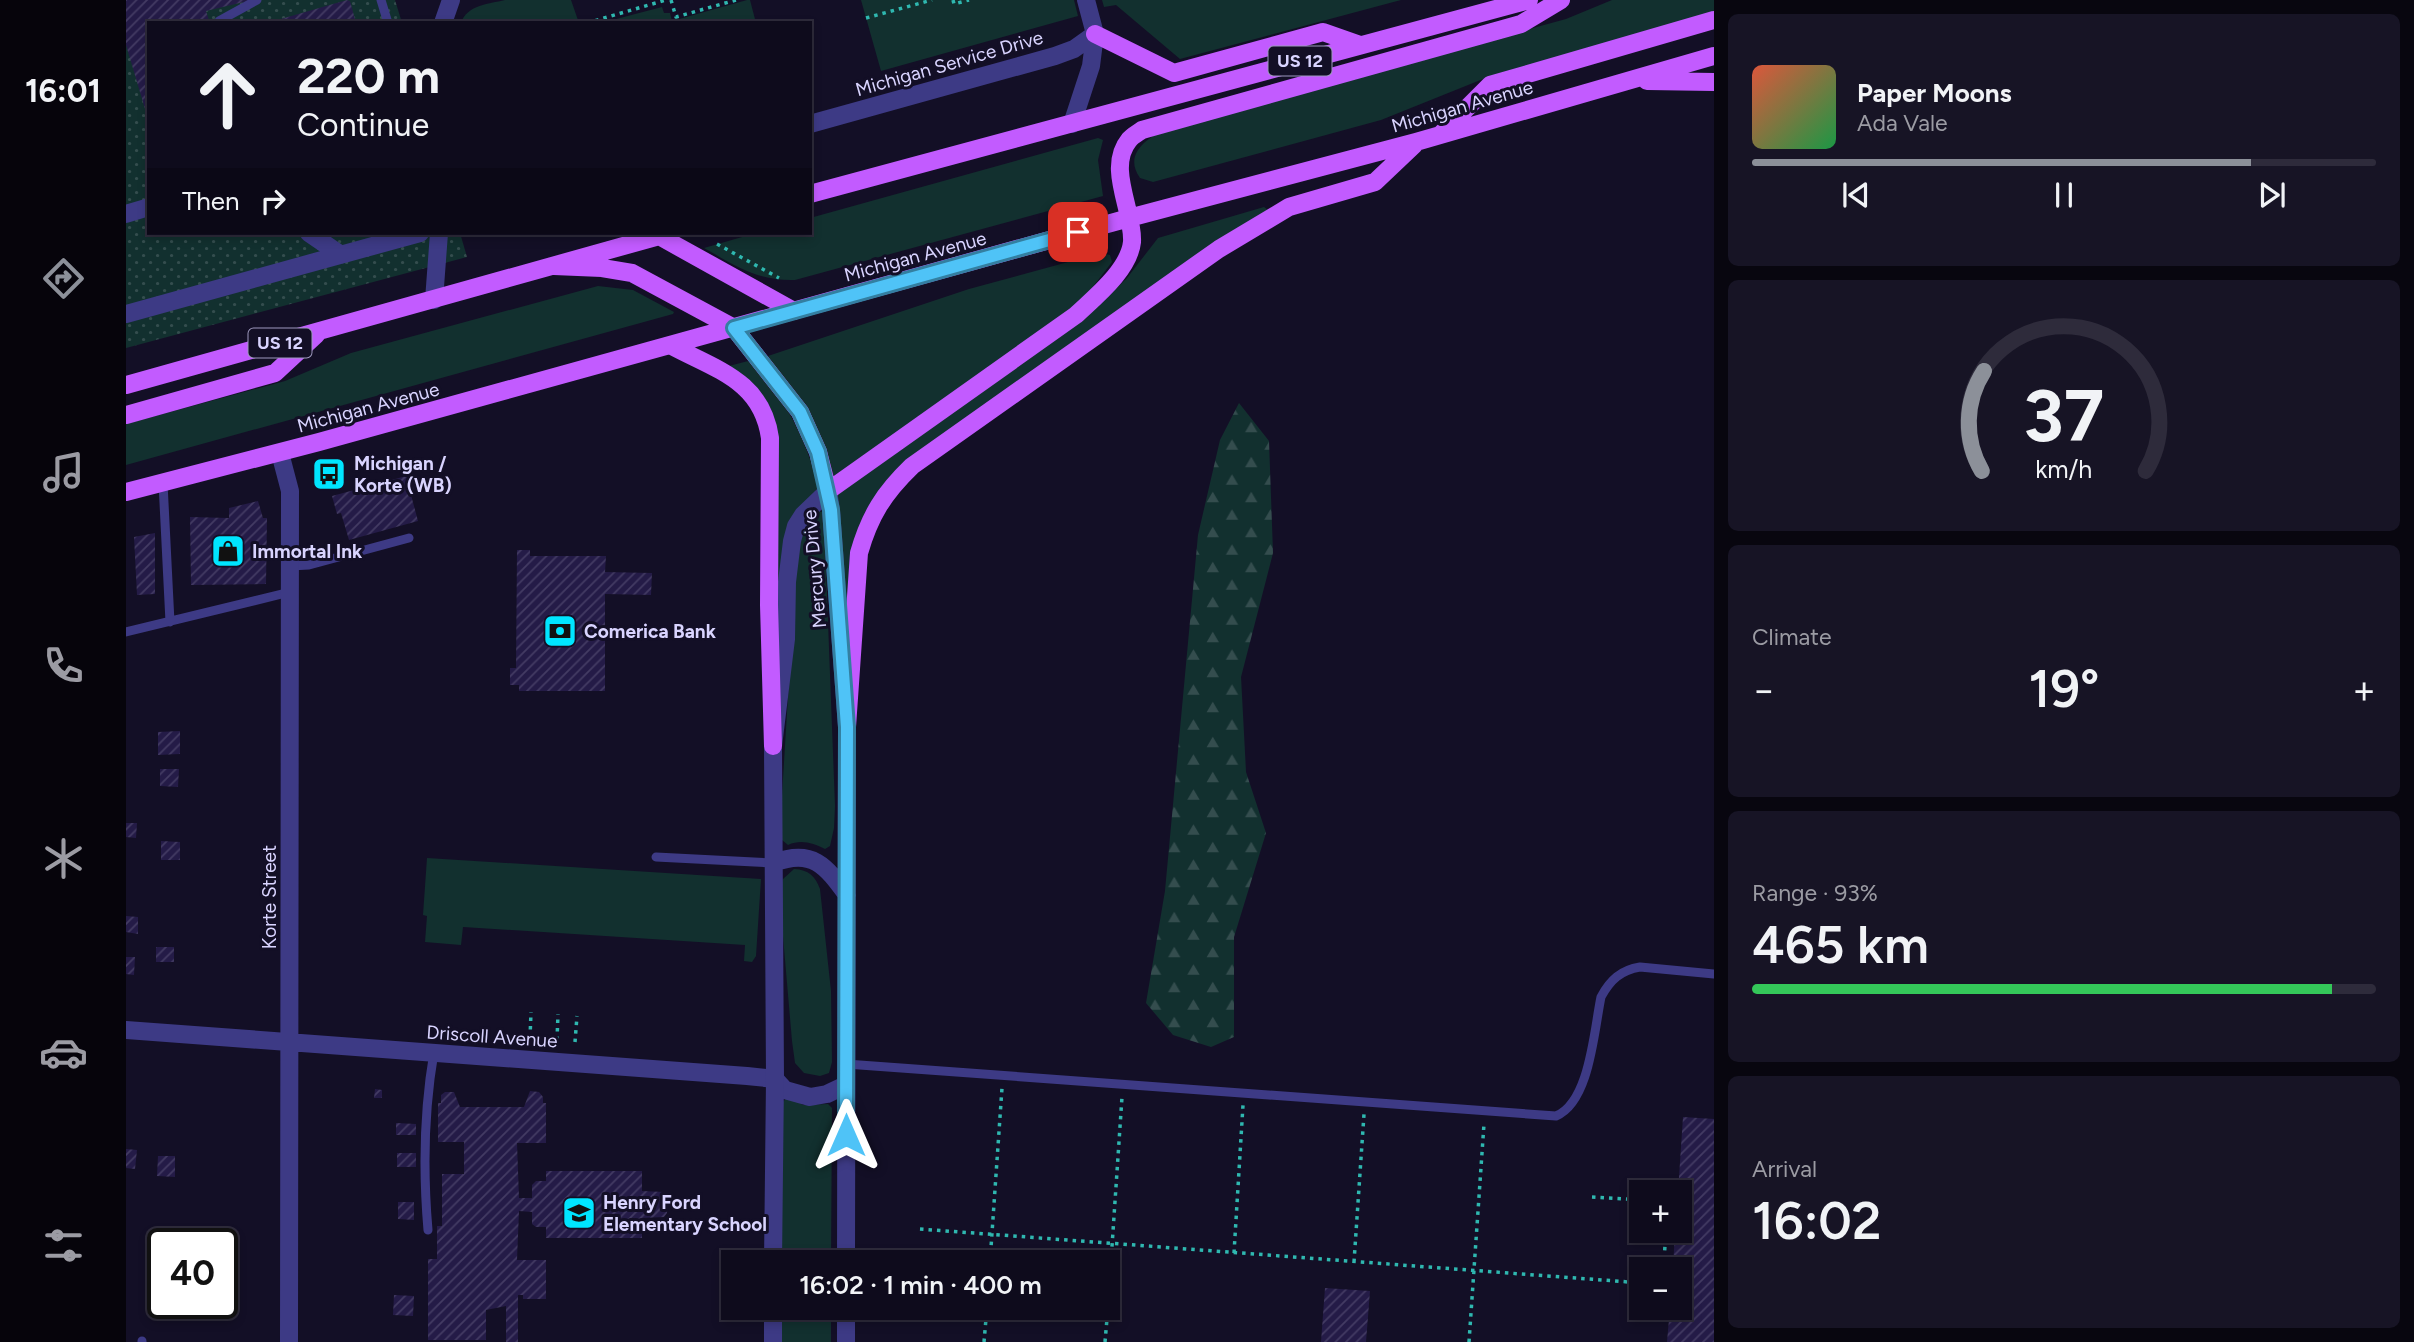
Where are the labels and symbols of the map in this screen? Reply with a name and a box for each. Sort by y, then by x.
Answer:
street label: Michigan Service Drive [853,26,1046,101]
road number: US 12 [1268,46,1332,76]
street label: Michigan Avenue [1389,75,1536,138]
pin [1048,202,1108,262]
street label: Michigan Avenue [842,226,989,287]
road number: US 12 [248,328,312,358]
street label: Michigan Avenue [295,377,442,438]
place label: Michigan / Korte (WB) [354,452,452,497]
bus stop icon: Michigan / Korte (WB) [310,455,348,493]
street label: Mercury Drive [798,509,831,629]
shop icon: Immortal Ink [209,532,247,570]
place label: Immortal Ink [252,540,363,563]
bank icon: Comerica Bank [541,612,579,650]
place label: Comerica Bank [584,620,717,643]
street label: Korte Street [258,845,281,949]
street label: Driscoll Avenue [426,1020,558,1053]
position arrow [809,1098,883,1172]
place label: Henry Ford Elementary School [603,1191,767,1236]
school or university icon: Henry Ford Elementary School [560,1194,598,1232]
speed limit sign: 40 [147,1228,238,1319]

